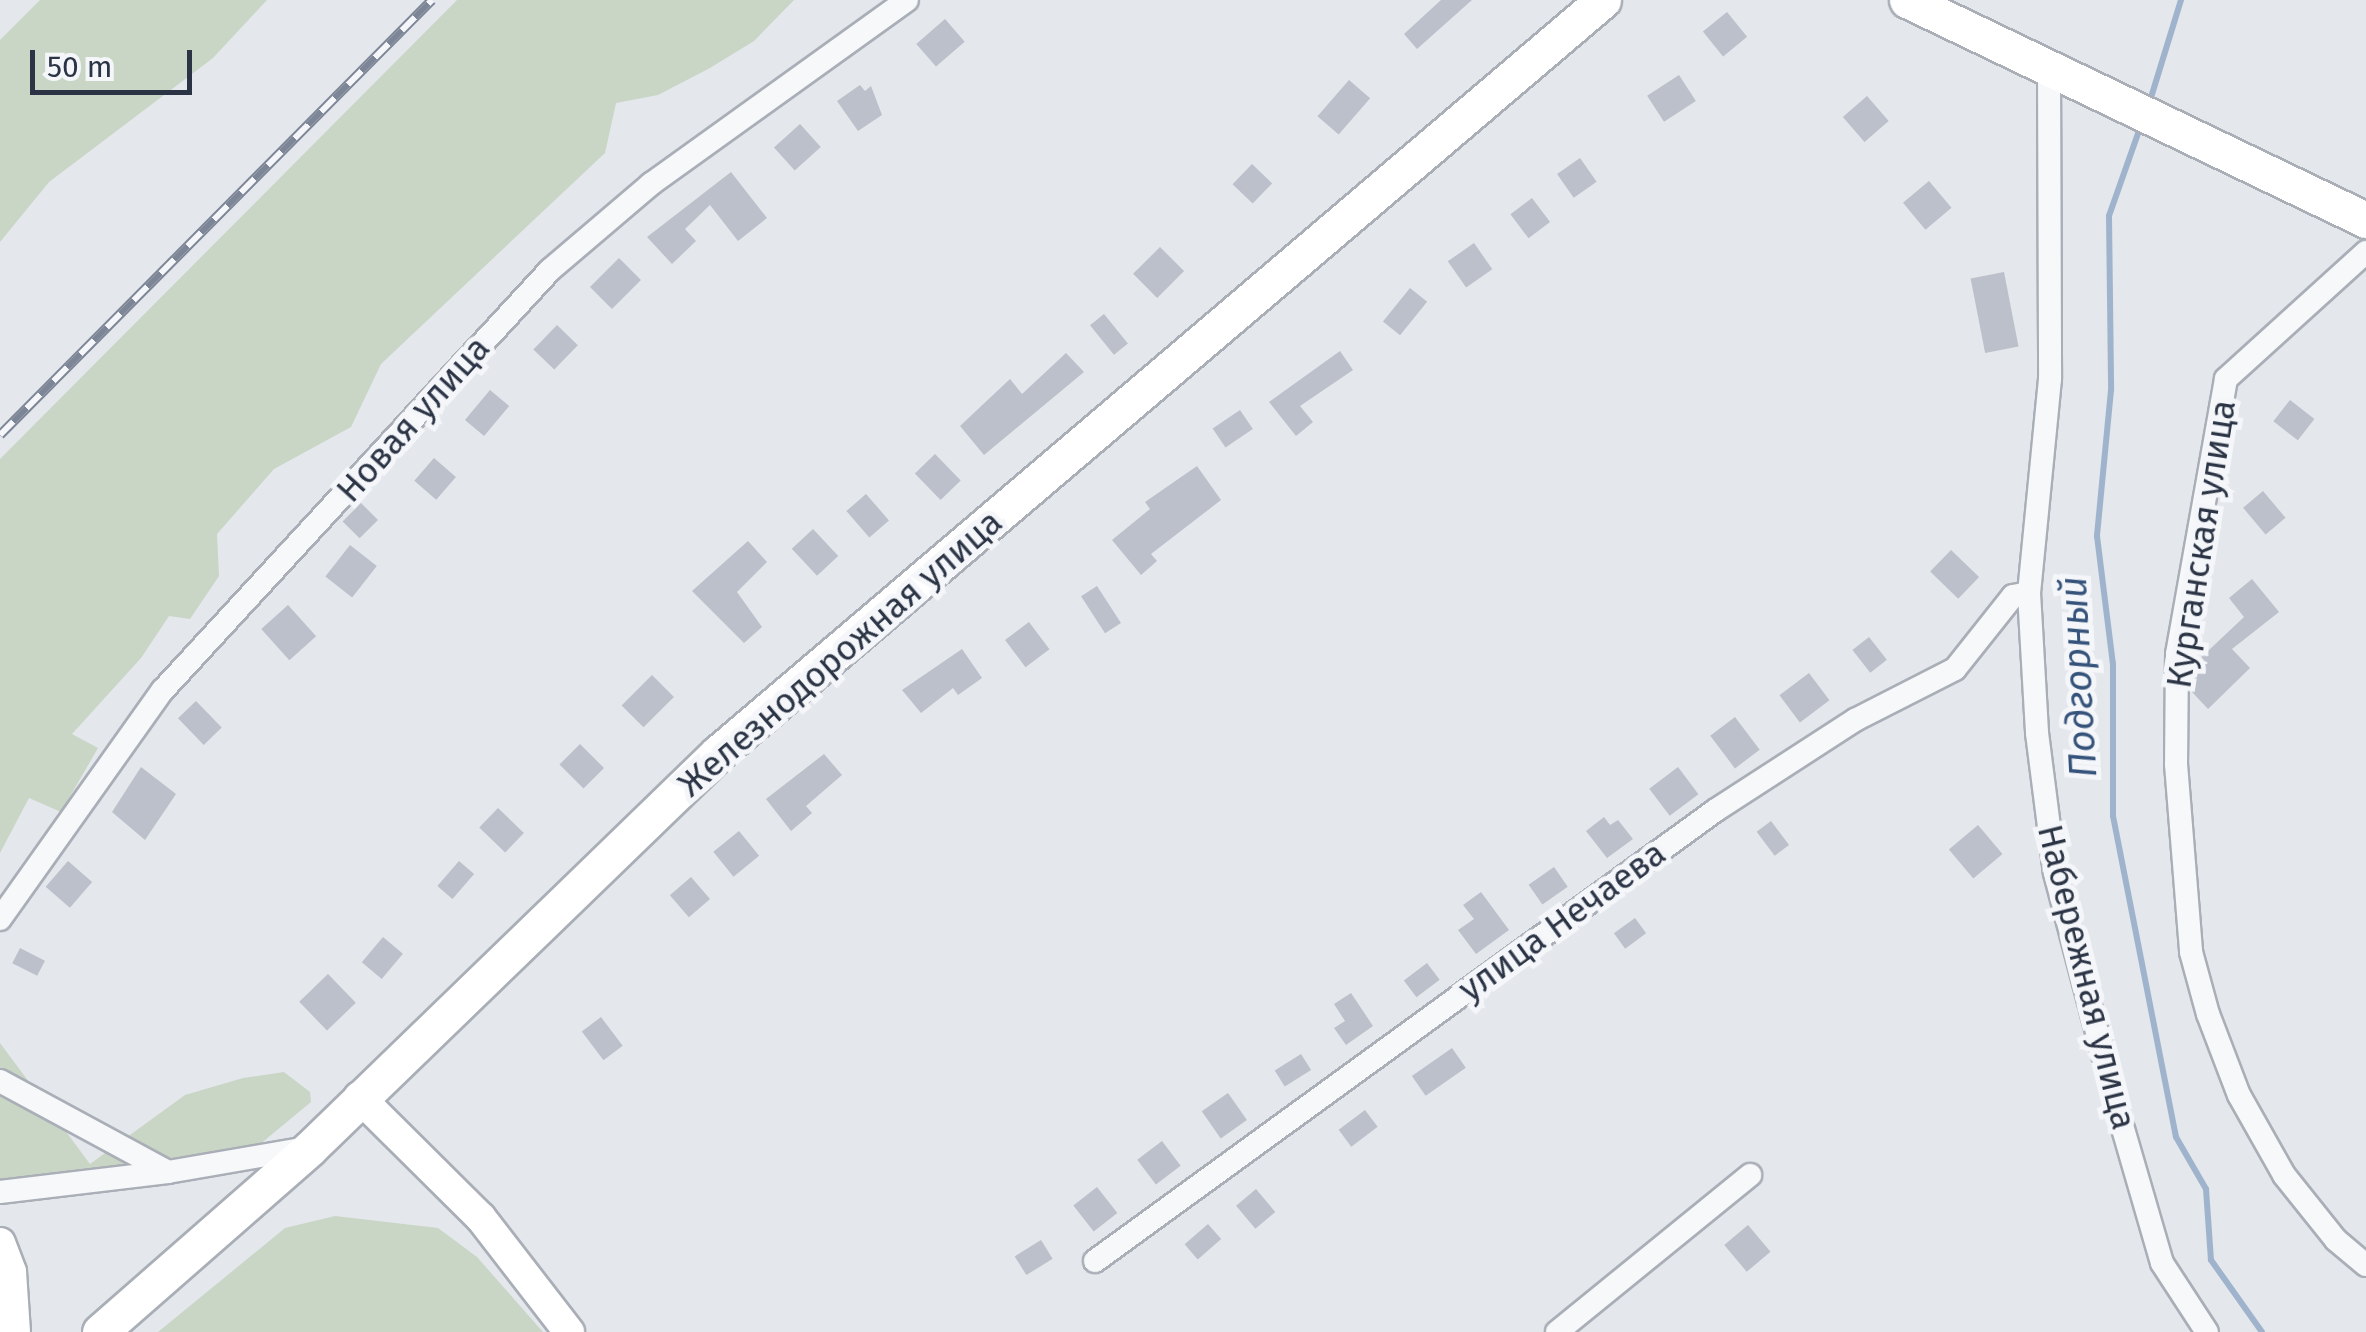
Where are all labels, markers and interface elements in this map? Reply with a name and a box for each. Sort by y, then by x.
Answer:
scale bar [35,30,198,92]
text: 50 m [47,49,112,85]
street label: Новая улица [328,327,498,511]
street label: Курганская улица [2157,397,2245,691]
street label: Железнодорожная улица [669,501,1011,805]
water label: Подгорный [2051,575,2107,779]
street label: Набережная улица [2029,820,2145,1134]
street label: улица Нечаева [1450,832,1674,1010]

